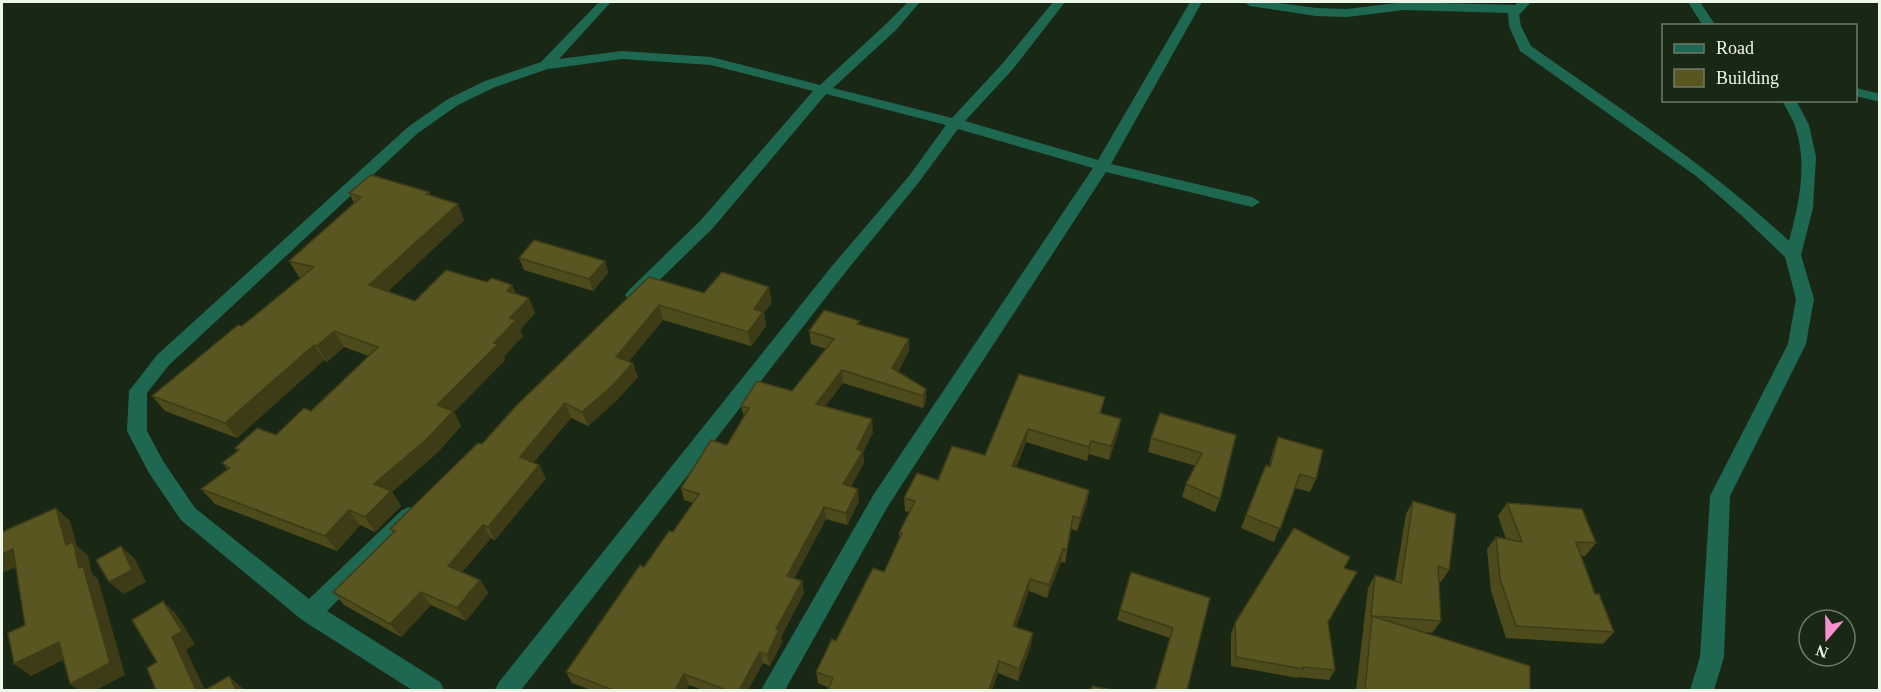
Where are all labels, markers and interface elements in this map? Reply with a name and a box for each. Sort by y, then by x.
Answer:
legend [1662,24,1857,102]
text: Road [1716,38,1754,58]
text: Building [1716,68,1779,88]
north arrow [1797,608,1857,668]
text: N [1813,642,1830,662]

